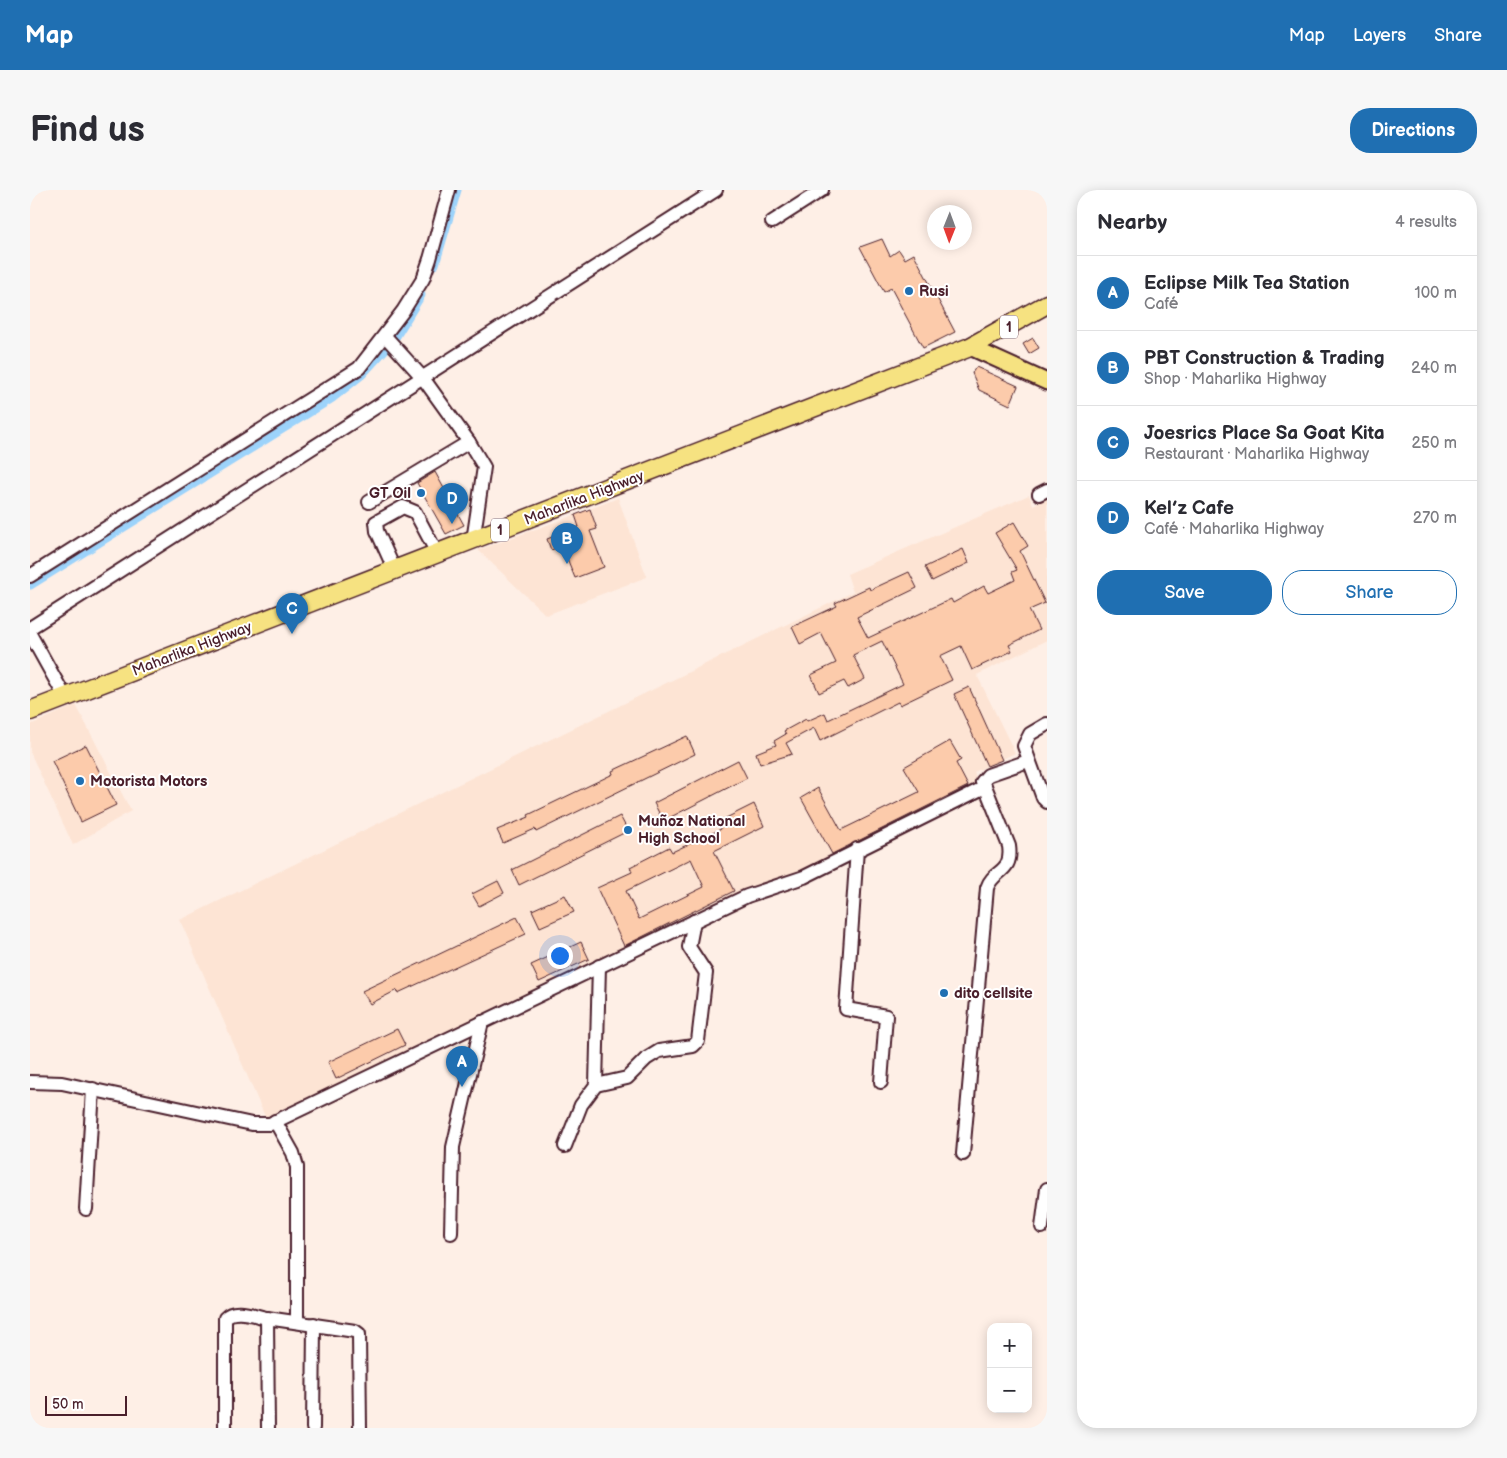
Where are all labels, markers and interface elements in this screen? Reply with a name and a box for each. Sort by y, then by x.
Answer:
text: Map [25,21,73,50]
text: Map [1289,25,1325,46]
text: Layers [1353,25,1406,46]
text: Share [1434,25,1482,46]
button: Directions [1350,108,1477,153]
text: Find us [30,109,145,152]
north arrow [927,205,972,250]
text: Nearby [1097,210,1167,235]
text: 4 results [1395,213,1457,232]
text: Eclipse Milk Tea Station [1144,272,1350,295]
place label: Rusi [919,282,949,301]
text: A [1108,284,1118,303]
text: 100 m [1414,284,1457,303]
marker: Rusi [903,285,915,297]
text: Café [1144,295,1178,314]
road number: 1 [1000,315,1018,338]
text: PBT Construction & Trading [1144,347,1384,370]
text: B [1107,359,1119,378]
text: 240 m [1411,359,1457,378]
text: Shop · Maharlika Highway [1144,370,1326,389]
text: Joesrics Place Sa Goat Kita [1144,422,1385,445]
text: C [1107,434,1119,453]
text: 250 m [1411,434,1457,453]
text: Restaurant · Maharlika Highway [1144,445,1369,464]
street label: Maharlika Highway [521,466,647,530]
pin: D [436,483,468,524]
place label: GT Oil [369,484,411,503]
marker: GT Oil [415,487,427,499]
text: Kel’z Cafe [1144,497,1234,520]
text: D [1107,509,1119,528]
text: 270 m [1413,509,1457,528]
road number: 1 [491,518,509,542]
text: Café · Maharlika Highway [1144,520,1324,539]
pin: B [551,523,583,564]
button: Save [1097,570,1272,615]
button: Share [1282,570,1457,615]
pin: C [276,593,308,634]
street label: Maharlika Highway [129,617,255,681]
place label: Motorista Motors [90,772,207,791]
marker: Motorista Motors [74,775,86,787]
place label: Muñoz National High School [638,812,745,848]
marker: Muñoz National High School [622,824,634,836]
your location [547,943,573,969]
place label: dito cellsite [954,984,1033,1003]
marker: dito cellsite [938,987,950,999]
pin: A [446,1046,478,1087]
map controls [987,1323,1032,1413]
button: + [987,1323,1032,1368]
button: − [987,1368,1032,1413]
scale bar [45,1393,128,1416]
text: 50 m [52,1396,84,1413]

